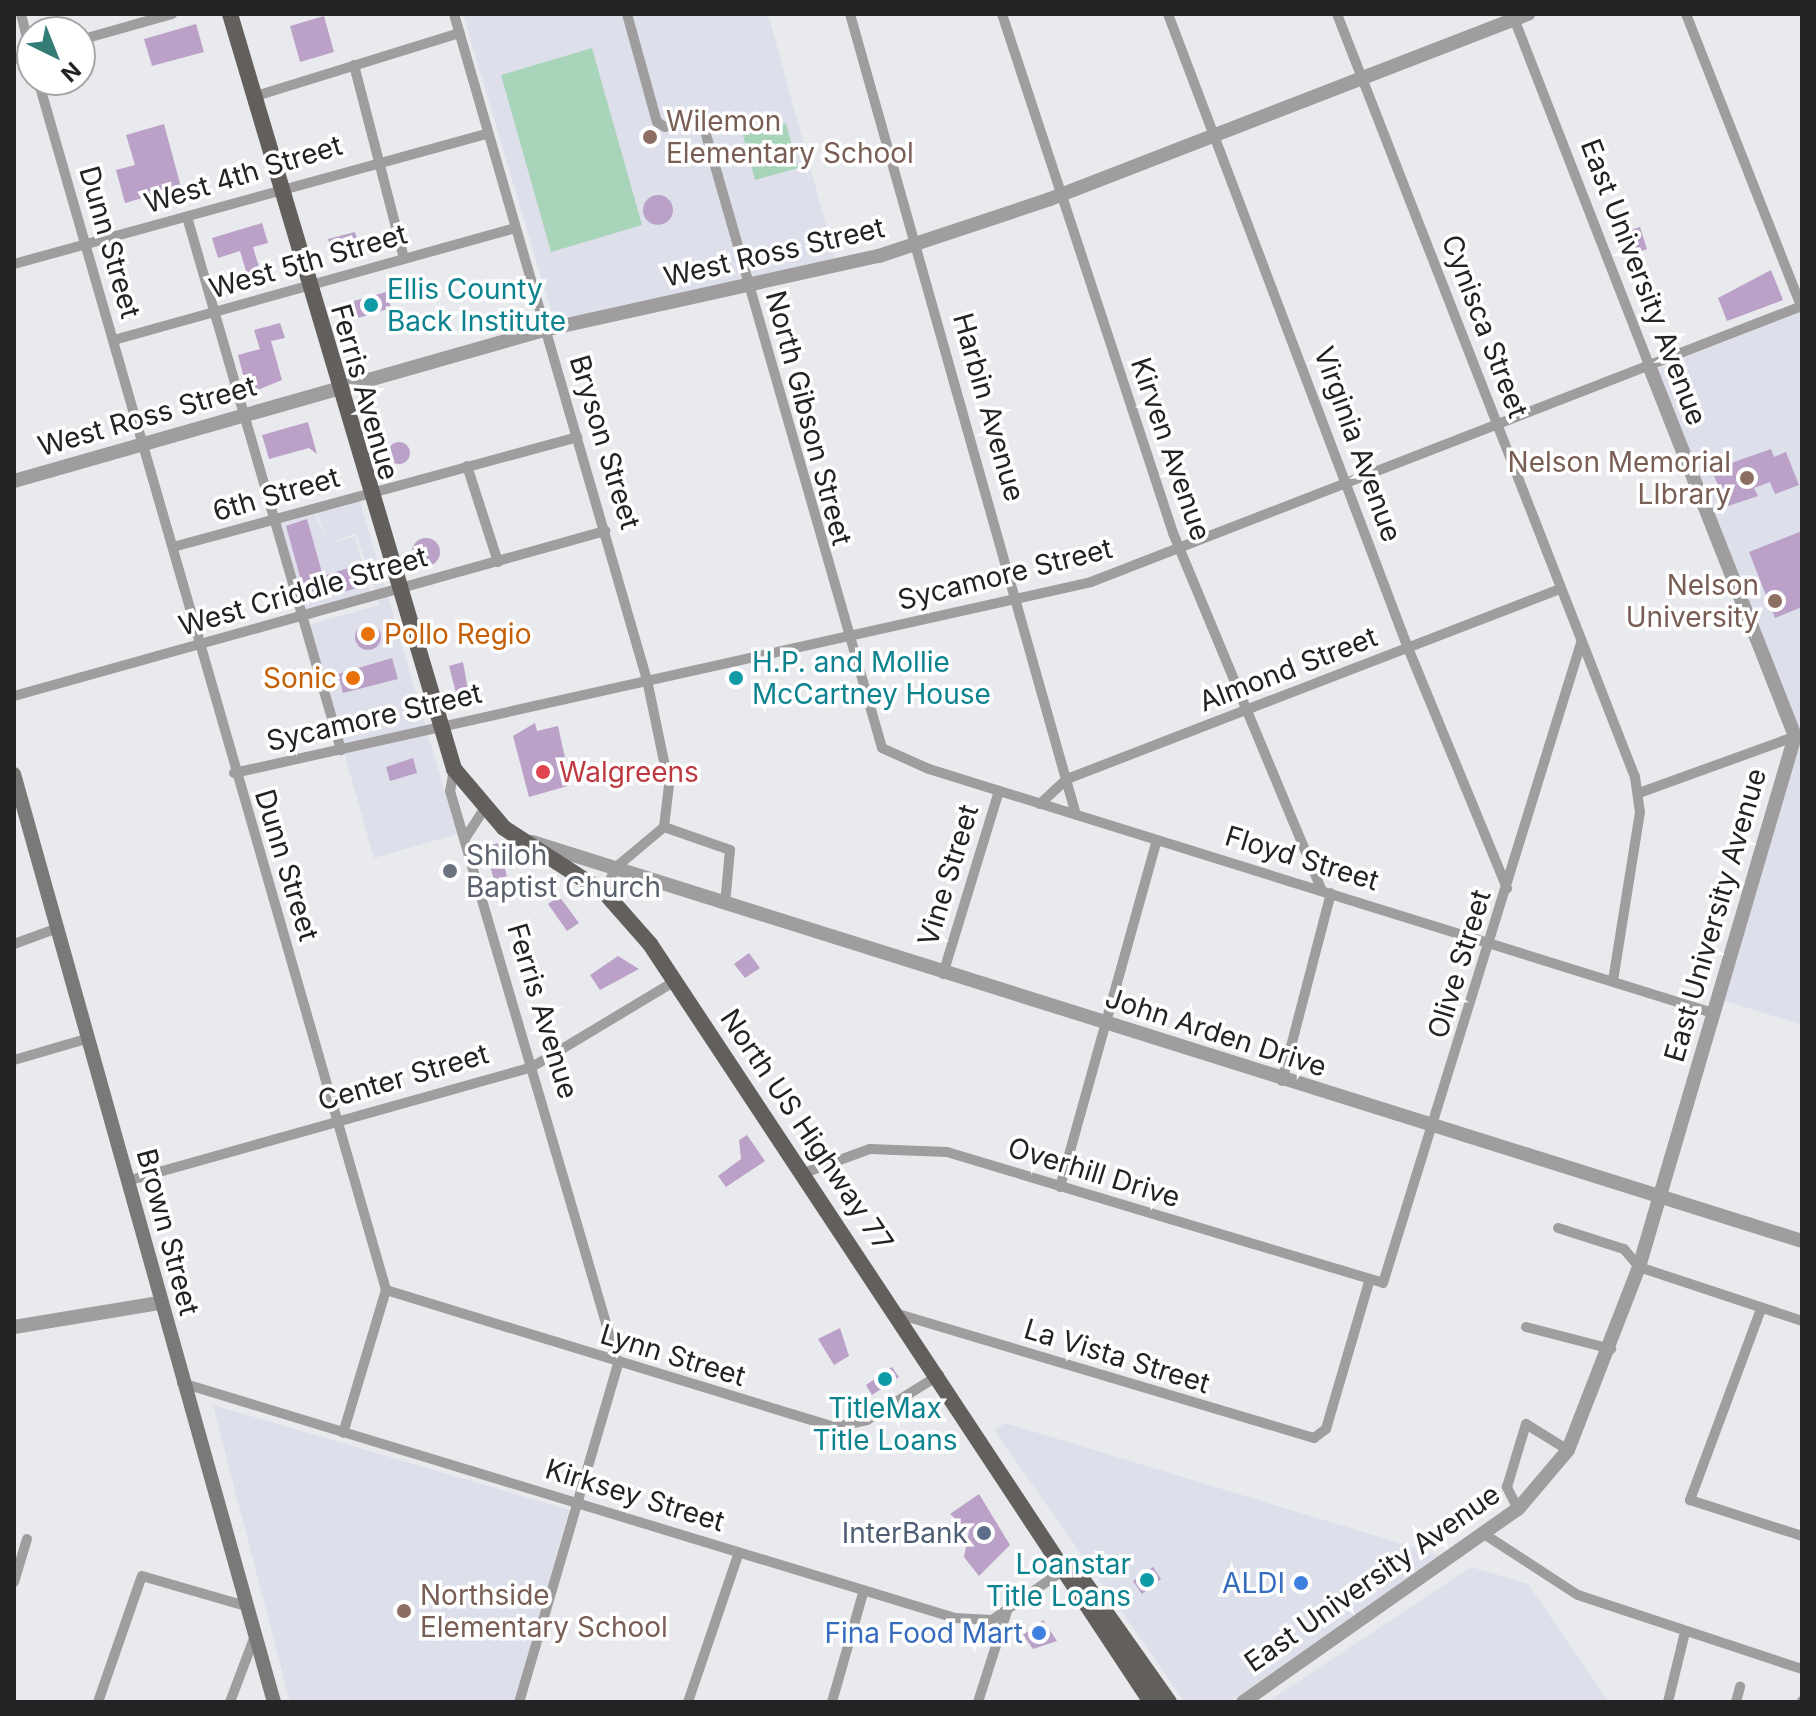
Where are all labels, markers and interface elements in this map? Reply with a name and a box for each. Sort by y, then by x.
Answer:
north arrow [16,16,96,96]
text: N [56,57,86,87]
place label: Wilemon Elementary School [666,104,914,170]
street label: West 4th Street [140,128,346,220]
marker: Wilemon Elementary School [641,128,659,146]
street label: East University Avenue [1574,134,1714,430]
street label: Dunn Street [72,162,148,322]
street label: West Ross Street [661,210,887,294]
street label: West 5th Street [205,217,411,305]
street label: Cynisca Street [1435,230,1535,422]
place label: Ellis County Back Institute [387,272,566,338]
street label: North Gibson Street [759,287,859,549]
marker: Ellis County Back Institute [362,296,380,314]
street label: Ferris Avenue [324,300,406,484]
street label: Harbin Avenue [946,309,1032,505]
street label: Virginia Avenue [1307,342,1409,546]
street label: Bryson Street [563,351,647,533]
street label: Kirven Avenue [1124,353,1218,545]
street label: West Ross Street [34,369,260,463]
place label: Nelson Memorial LIbrary [1508,445,1731,511]
street label: 6th Street [209,460,343,528]
marker: Nelson Memorial LIbrary [1738,469,1756,487]
street label: Sycamore Street [894,531,1116,617]
street label: West Criddle Street [175,539,431,643]
place label: Nelson University [1626,568,1759,634]
marker: Nelson University [1766,592,1784,610]
place label: Pollo Regio [384,617,531,651]
street label: Almond Street [1194,620,1382,718]
marker: Pollo Regio [359,625,377,643]
place label: H.P. and Mollie McCartney House [752,645,991,711]
place label: Sonic [263,661,337,695]
marker: Sonic [344,669,362,687]
marker: H.P. and Mollie McCartney House [727,669,745,687]
street label: Sycamore Street [263,676,485,758]
place label: Walgreens [559,755,699,789]
marker: Walgreens [534,763,552,781]
street label: East University Avenue [1657,764,1773,1066]
street label: Dunn Street [248,785,326,945]
street label: Vine Street [911,800,985,950]
street label: Floyd Street [1221,819,1383,897]
place label: Shiloh Baptist Church [466,838,661,904]
marker: Shiloh Baptist Church [441,862,459,880]
street label: Olive Street [1421,886,1497,1042]
street label: Ferris Avenue [500,919,586,1103]
street label: John Arden Drive [1101,980,1331,1084]
street label: North US Highway 77 [714,1003,900,1257]
street label: Center Street [314,1037,492,1117]
street label: Overhill Drive [1004,1130,1184,1214]
street label: Brown Street [130,1145,206,1319]
street label: La Vista Street [1020,1312,1214,1400]
street label: Lynn Street [597,1317,749,1393]
marker: TitleMax Title Loans [876,1370,894,1388]
place label: TitleMax Title Loans [813,1391,957,1457]
street label: Kirksey Street [541,1452,729,1538]
street label: East University Avenue [1238,1477,1506,1679]
place label: InterBank [842,1516,968,1550]
marker: InterBank [975,1524,993,1542]
place label: Loanstar Title Loans [986,1547,1131,1613]
place label: ALDI [1222,1566,1285,1600]
marker: Loanstar Title Loans [1138,1571,1156,1589]
marker: ALDI [1292,1574,1310,1592]
place label: Northside Elementary School [420,1578,668,1644]
marker: Northside Elementary School [395,1602,413,1620]
place label: Fina Food Mart [824,1616,1023,1650]
marker: Fina Food Mart [1030,1624,1048,1642]

